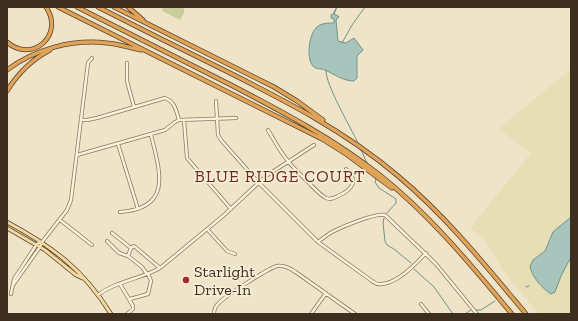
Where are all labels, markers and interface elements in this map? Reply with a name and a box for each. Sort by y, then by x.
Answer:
district label: BLUE RIDGE COURT [194,166,366,186]
place label: Starlight Drive-In [194,262,255,299]
marker: Starlight Drive-In [181,275,191,285]

